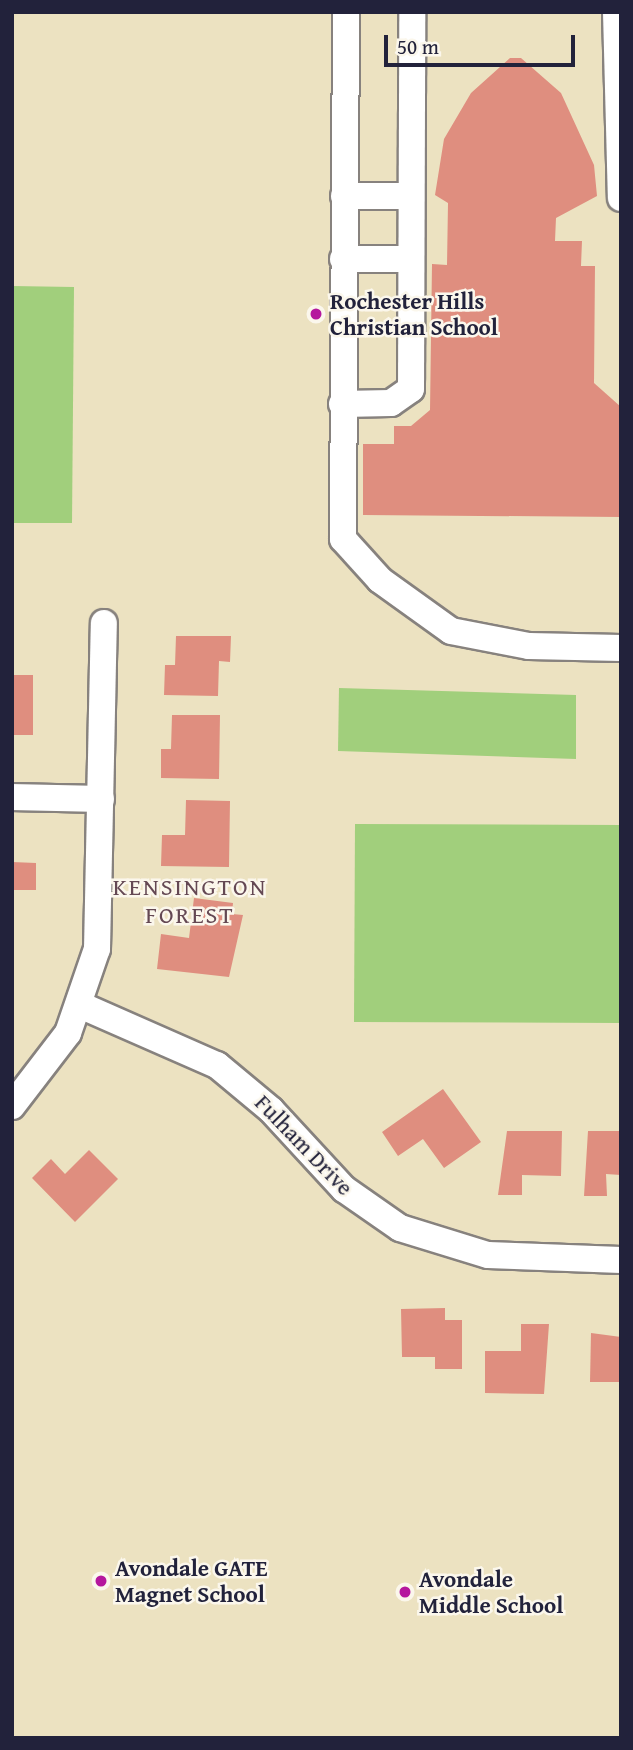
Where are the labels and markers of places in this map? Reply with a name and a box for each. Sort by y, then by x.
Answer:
place label: Rochester Hills Christian School [330,287,498,341]
marker: Rochester Hills Christian School [308,306,324,322]
place label: Avondale GATE Magnet School [115,1554,268,1608]
place label: Avondale Middle School [419,1565,563,1619]
marker: Avondale GATE Magnet School [93,1573,109,1589]
marker: Avondale Middle School [397,1584,413,1600]

